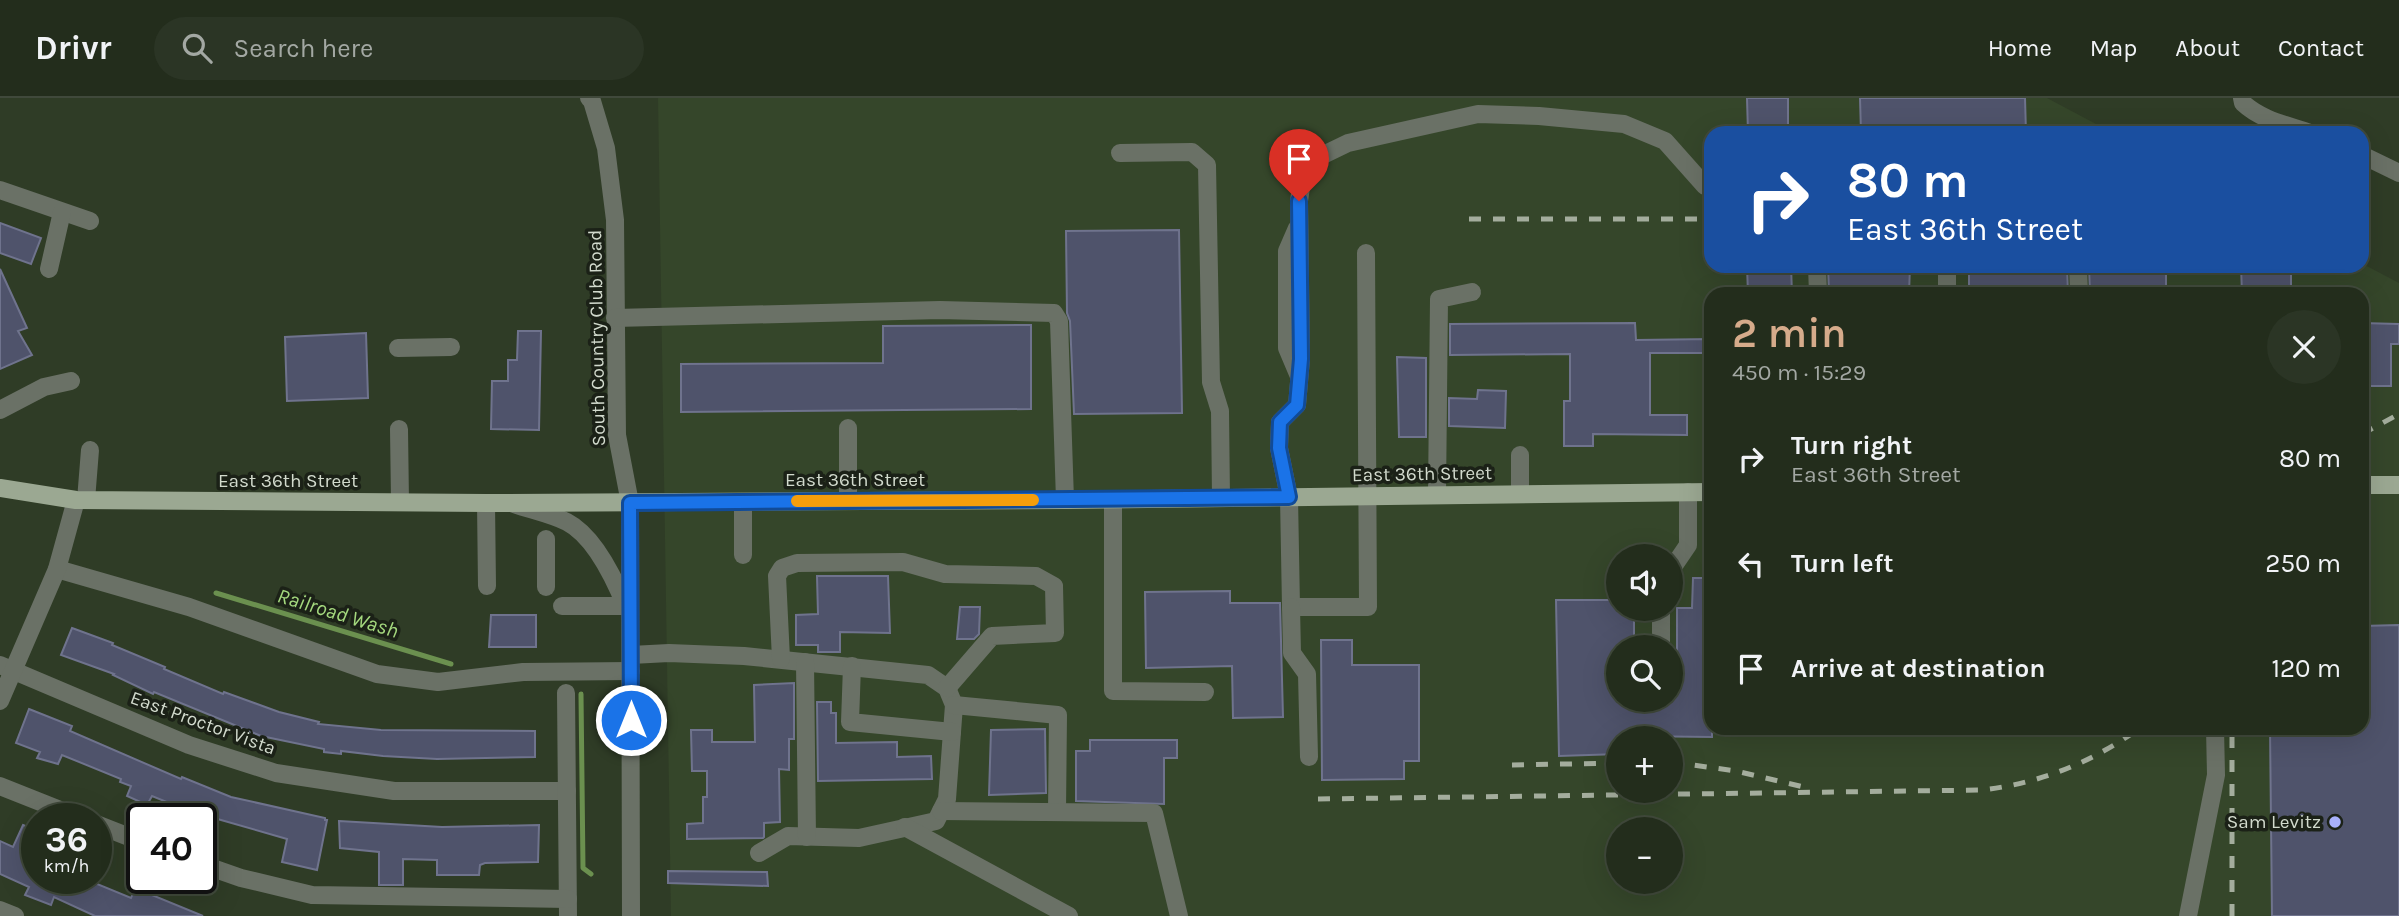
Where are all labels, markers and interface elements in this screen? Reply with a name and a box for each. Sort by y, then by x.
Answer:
search box [154,17,644,80]
text: Drivr [35,29,112,67]
icon: search [178,29,216,67]
text: Search here [234,33,373,64]
text: Home [1988,34,2052,62]
text: Map [2090,34,2137,62]
text: About [2175,34,2240,62]
text: Contact [2278,34,2364,62]
pin [1269,129,1329,201]
icon: arrive [1280,140,1318,178]
text: 80 m [1847,152,1969,209]
icon: right [1732,154,1823,245]
text: East 36th Street [1847,211,2083,248]
street label: South Country Club Road [584,229,610,447]
text: 2 min [1732,308,1847,358]
button: close [2267,310,2341,384]
text: 450 m · 15:29 [1732,359,1866,386]
text: Turn right [1791,430,1912,461]
icon: right [1732,440,1770,478]
text: 80 m [2279,443,2341,474]
text: East 36th Street [1791,461,1961,488]
street label: East 36th Street [1352,462,1492,486]
street label: East 36th Street [785,469,925,491]
street label: East 36th Street [218,470,358,492]
map controls [1606,544,1683,894]
button: sound [1606,544,1683,621]
icon: left [1732,545,1770,583]
text: Turn left [1791,548,1893,579]
text: 250 m [2265,548,2341,579]
water label: Railroad Wash [275,583,401,643]
button: search [1606,635,1683,712]
icon: arrive [1732,650,1770,688]
text: Arrive at destination [1791,653,2045,684]
text: 120 m [2271,653,2341,684]
position arrow [594,683,668,757]
street label: East Proctor Vista [127,686,279,760]
button: + [1606,726,1683,803]
speed limit sign: 40 [126,803,217,894]
place label: Sam Levitz [2227,811,2321,833]
marker: Sam Levitz [2327,814,2343,830]
button: − [1606,817,1683,894]
text: 36 [45,819,88,860]
text: km/h [44,855,89,877]

